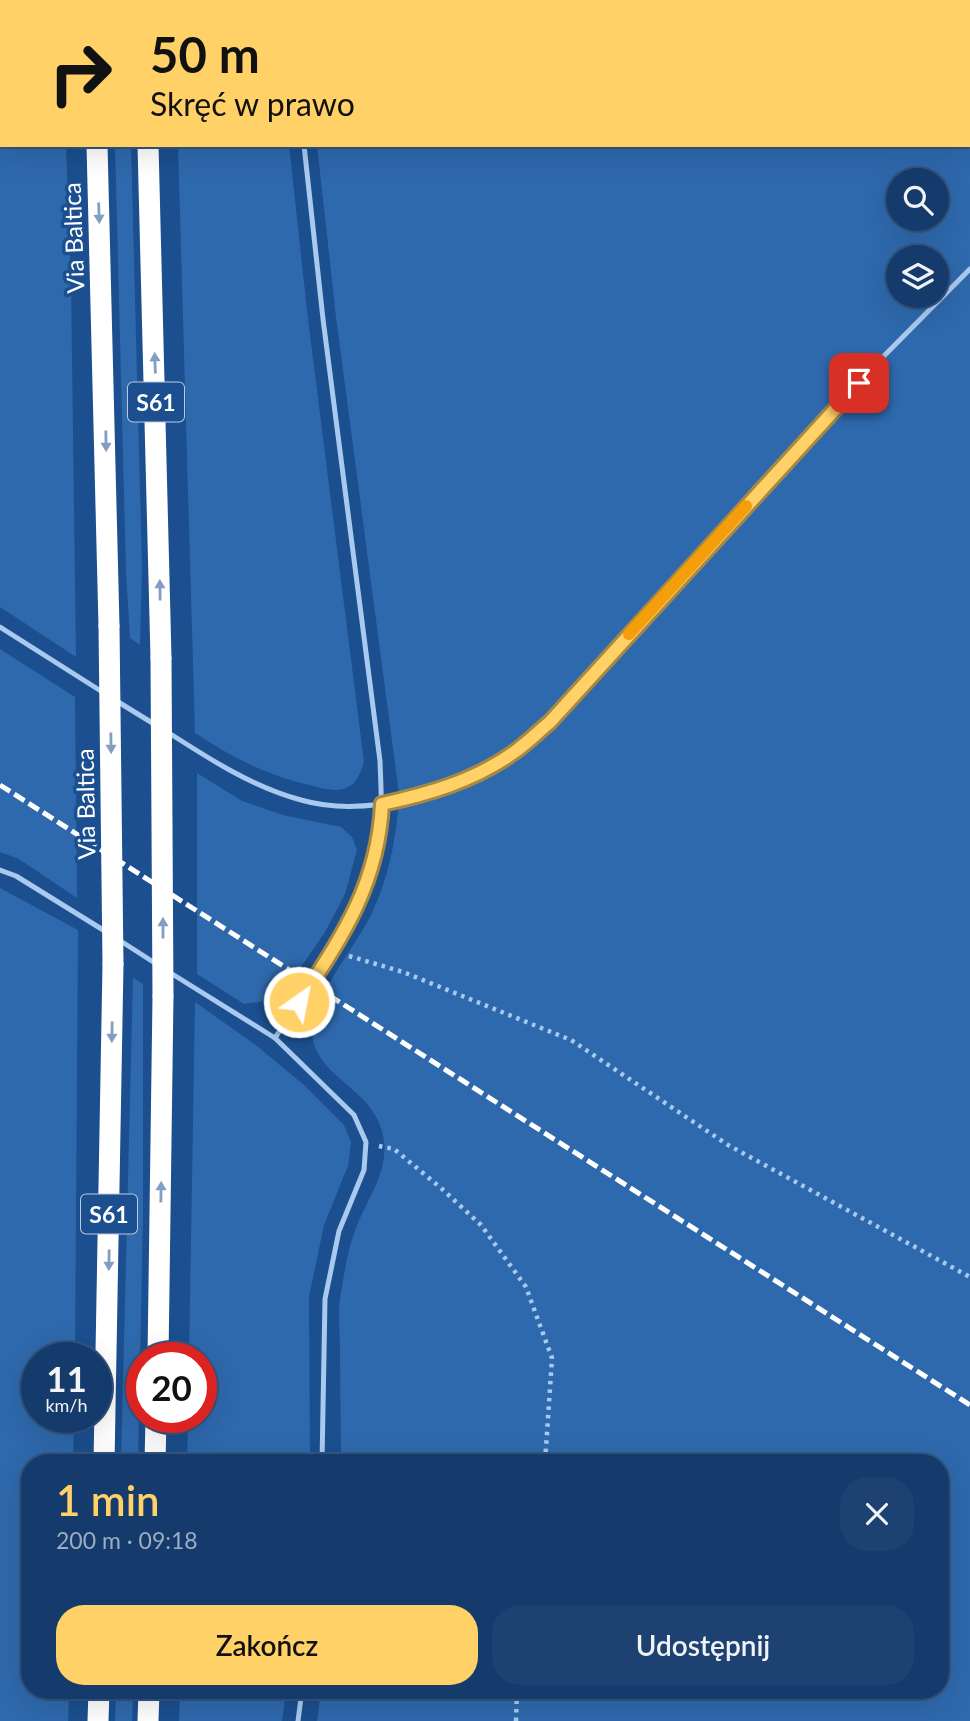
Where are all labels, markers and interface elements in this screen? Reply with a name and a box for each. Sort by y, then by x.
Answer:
text: 50 m [150,25,260,83]
icon: right [35,28,126,119]
text: Skręć w prawo [150,84,355,123]
map controls [886,168,949,308]
button: search [886,168,949,231]
street label: Via Baltica [57,182,89,294]
one-way arrow [93,203,104,225]
button: layers [886,245,949,308]
one-way arrow [149,351,160,373]
pin [829,353,889,413]
icon: arrive [840,364,878,402]
road number: S61 [128,382,184,422]
one-way arrow [100,430,111,452]
one-way arrow [154,579,166,601]
one-way arrow [105,732,116,754]
street label: Via Baltica [70,748,100,860]
one-way arrow [157,916,169,938]
position arrow [262,965,336,1039]
one-way arrow [106,1022,118,1044]
one-way arrow [155,1181,167,1203]
road number: S61 [81,1194,137,1233]
one-way arrow [103,1249,114,1271]
speed limit sign: 20 [126,1342,217,1433]
text: 11 [46,1357,87,1399]
text: km/h [45,1394,88,1416]
text: 1 min [56,1475,160,1525]
button: close [840,1477,914,1551]
text: 200 m · 09:18 [56,1526,198,1554]
button: Zakończ [56,1605,478,1685]
button: Udostępnij [492,1605,914,1685]

